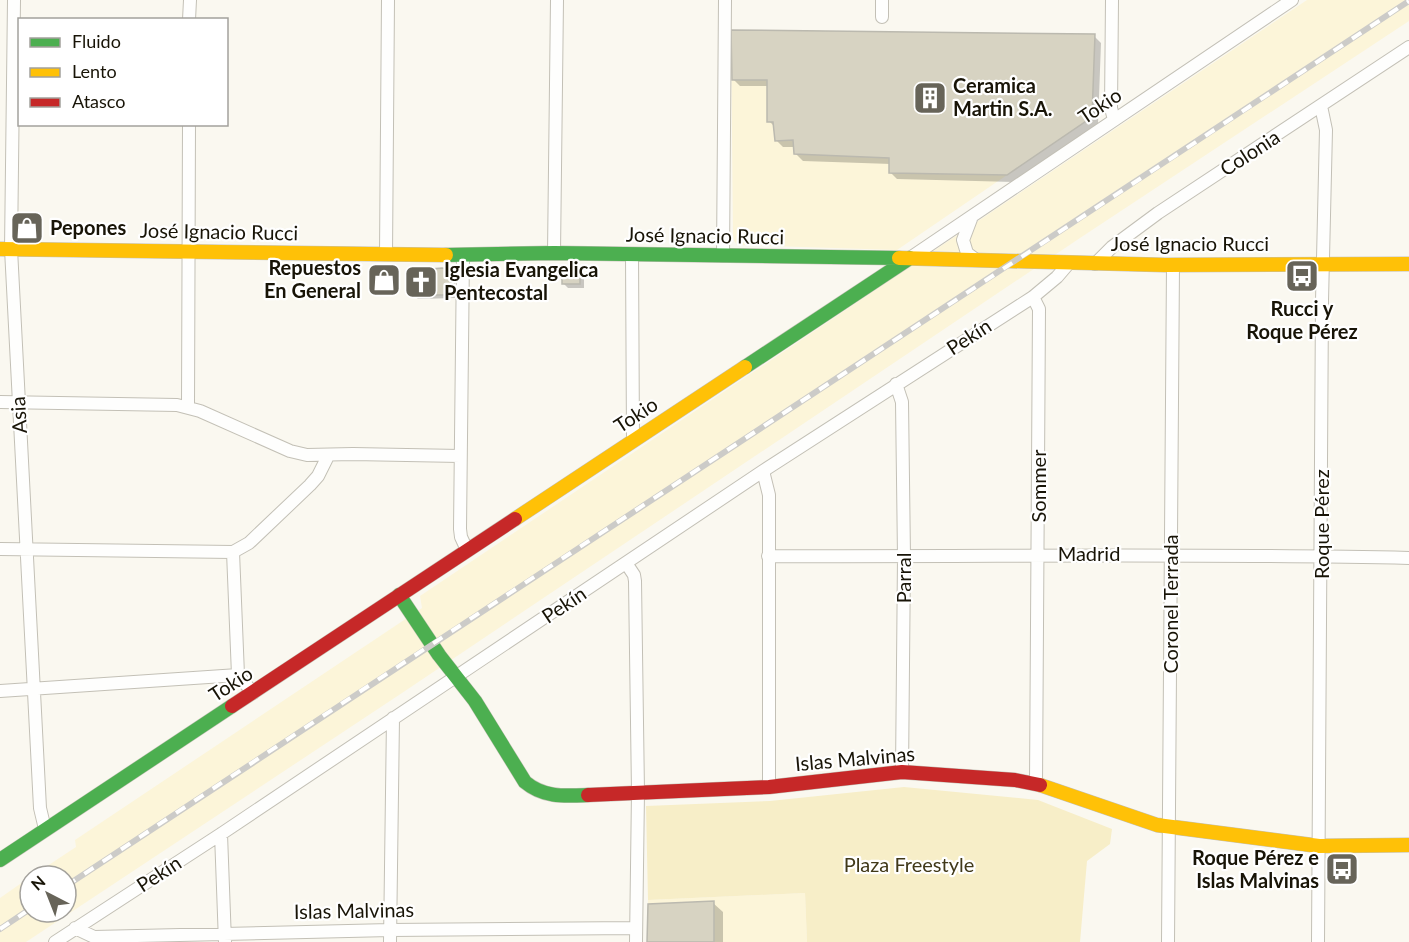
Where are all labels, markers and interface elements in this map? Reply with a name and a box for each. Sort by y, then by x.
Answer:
legend [18,18,228,126]
text: Fluido [72,30,121,52]
text: Lento [72,60,117,82]
place label: Ceramica Martin S.A. [953,73,1053,120]
building icon: Ceramica Martin S.A. [912,80,948,116]
street label: Tokio [1073,82,1126,128]
text: Atasco [72,90,125,112]
street label: Colonia [1215,124,1284,180]
shop icon: Pepones [9,210,45,246]
place label: Pepones [50,215,126,239]
street label: José Ignacio Rucci [140,218,298,244]
street label: José Ignacio Rucci [626,222,784,248]
street label: José Ignacio Rucci [1111,231,1269,255]
place label: Repuestos En General [264,255,361,302]
place label: Iglesia Evangelica Pentecostal [444,257,598,304]
bus stop icon: Rucci y Roque Pérez [1284,258,1320,294]
shop icon: Repuestos En General [366,262,402,298]
church icon: Iglesia Evangelica Pentecostal [403,264,439,300]
place label: Rucci y Roque Pérez [1246,296,1358,343]
street label: Pekín [942,313,995,359]
street label: Tokio [609,391,662,437]
street label: Asia [5,396,31,434]
street label: Sommer [1026,449,1050,522]
street label: Roque Pérez [1309,469,1333,579]
street label: Coronel Terrada [1158,534,1182,674]
street label: Madrid [1058,541,1120,565]
street label: Parral [891,553,915,603]
street label: Pekín [537,581,590,628]
street label: Tokio [204,660,257,706]
street label: Islas Malvinas [794,741,916,775]
place label: Roque Pérez e Islas Malvinas [1192,845,1319,892]
street label: Pekín [132,850,185,896]
bus stop icon: Roque Pérez e Islas Malvinas [1324,851,1360,887]
park label: Plaza Freestyle [844,852,974,876]
north arrow [18,864,78,924]
text: N [27,871,49,894]
street label: Islas Malvinas [294,897,414,923]

